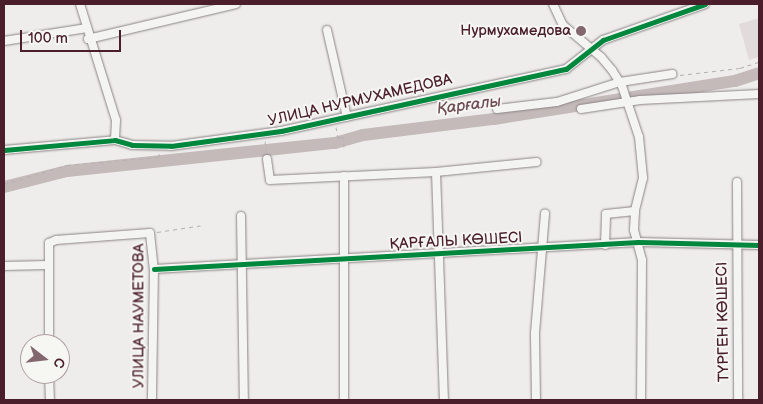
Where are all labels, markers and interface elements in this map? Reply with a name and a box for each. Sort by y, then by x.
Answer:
scale bar [22,20,124,52]
place label: Нурмухамедова [460,22,571,40]
marker: Нурмухамедова [575,25,587,37]
text: 100 m [28,29,68,48]
street label: УЛИЦА НУРМУХАМЕДОВА [266,70,454,130]
water label: Қарғалы [436,93,502,119]
street label: ҚАРҒАЛЫ КӨШЕСІ [389,229,523,253]
street label: УЛИЦА НАУМЕТОВА [130,244,148,388]
street label: ТҮРГЕН КӨШЕСІ [713,262,733,382]
north arrow [20,334,70,384]
text: С [49,356,68,370]

